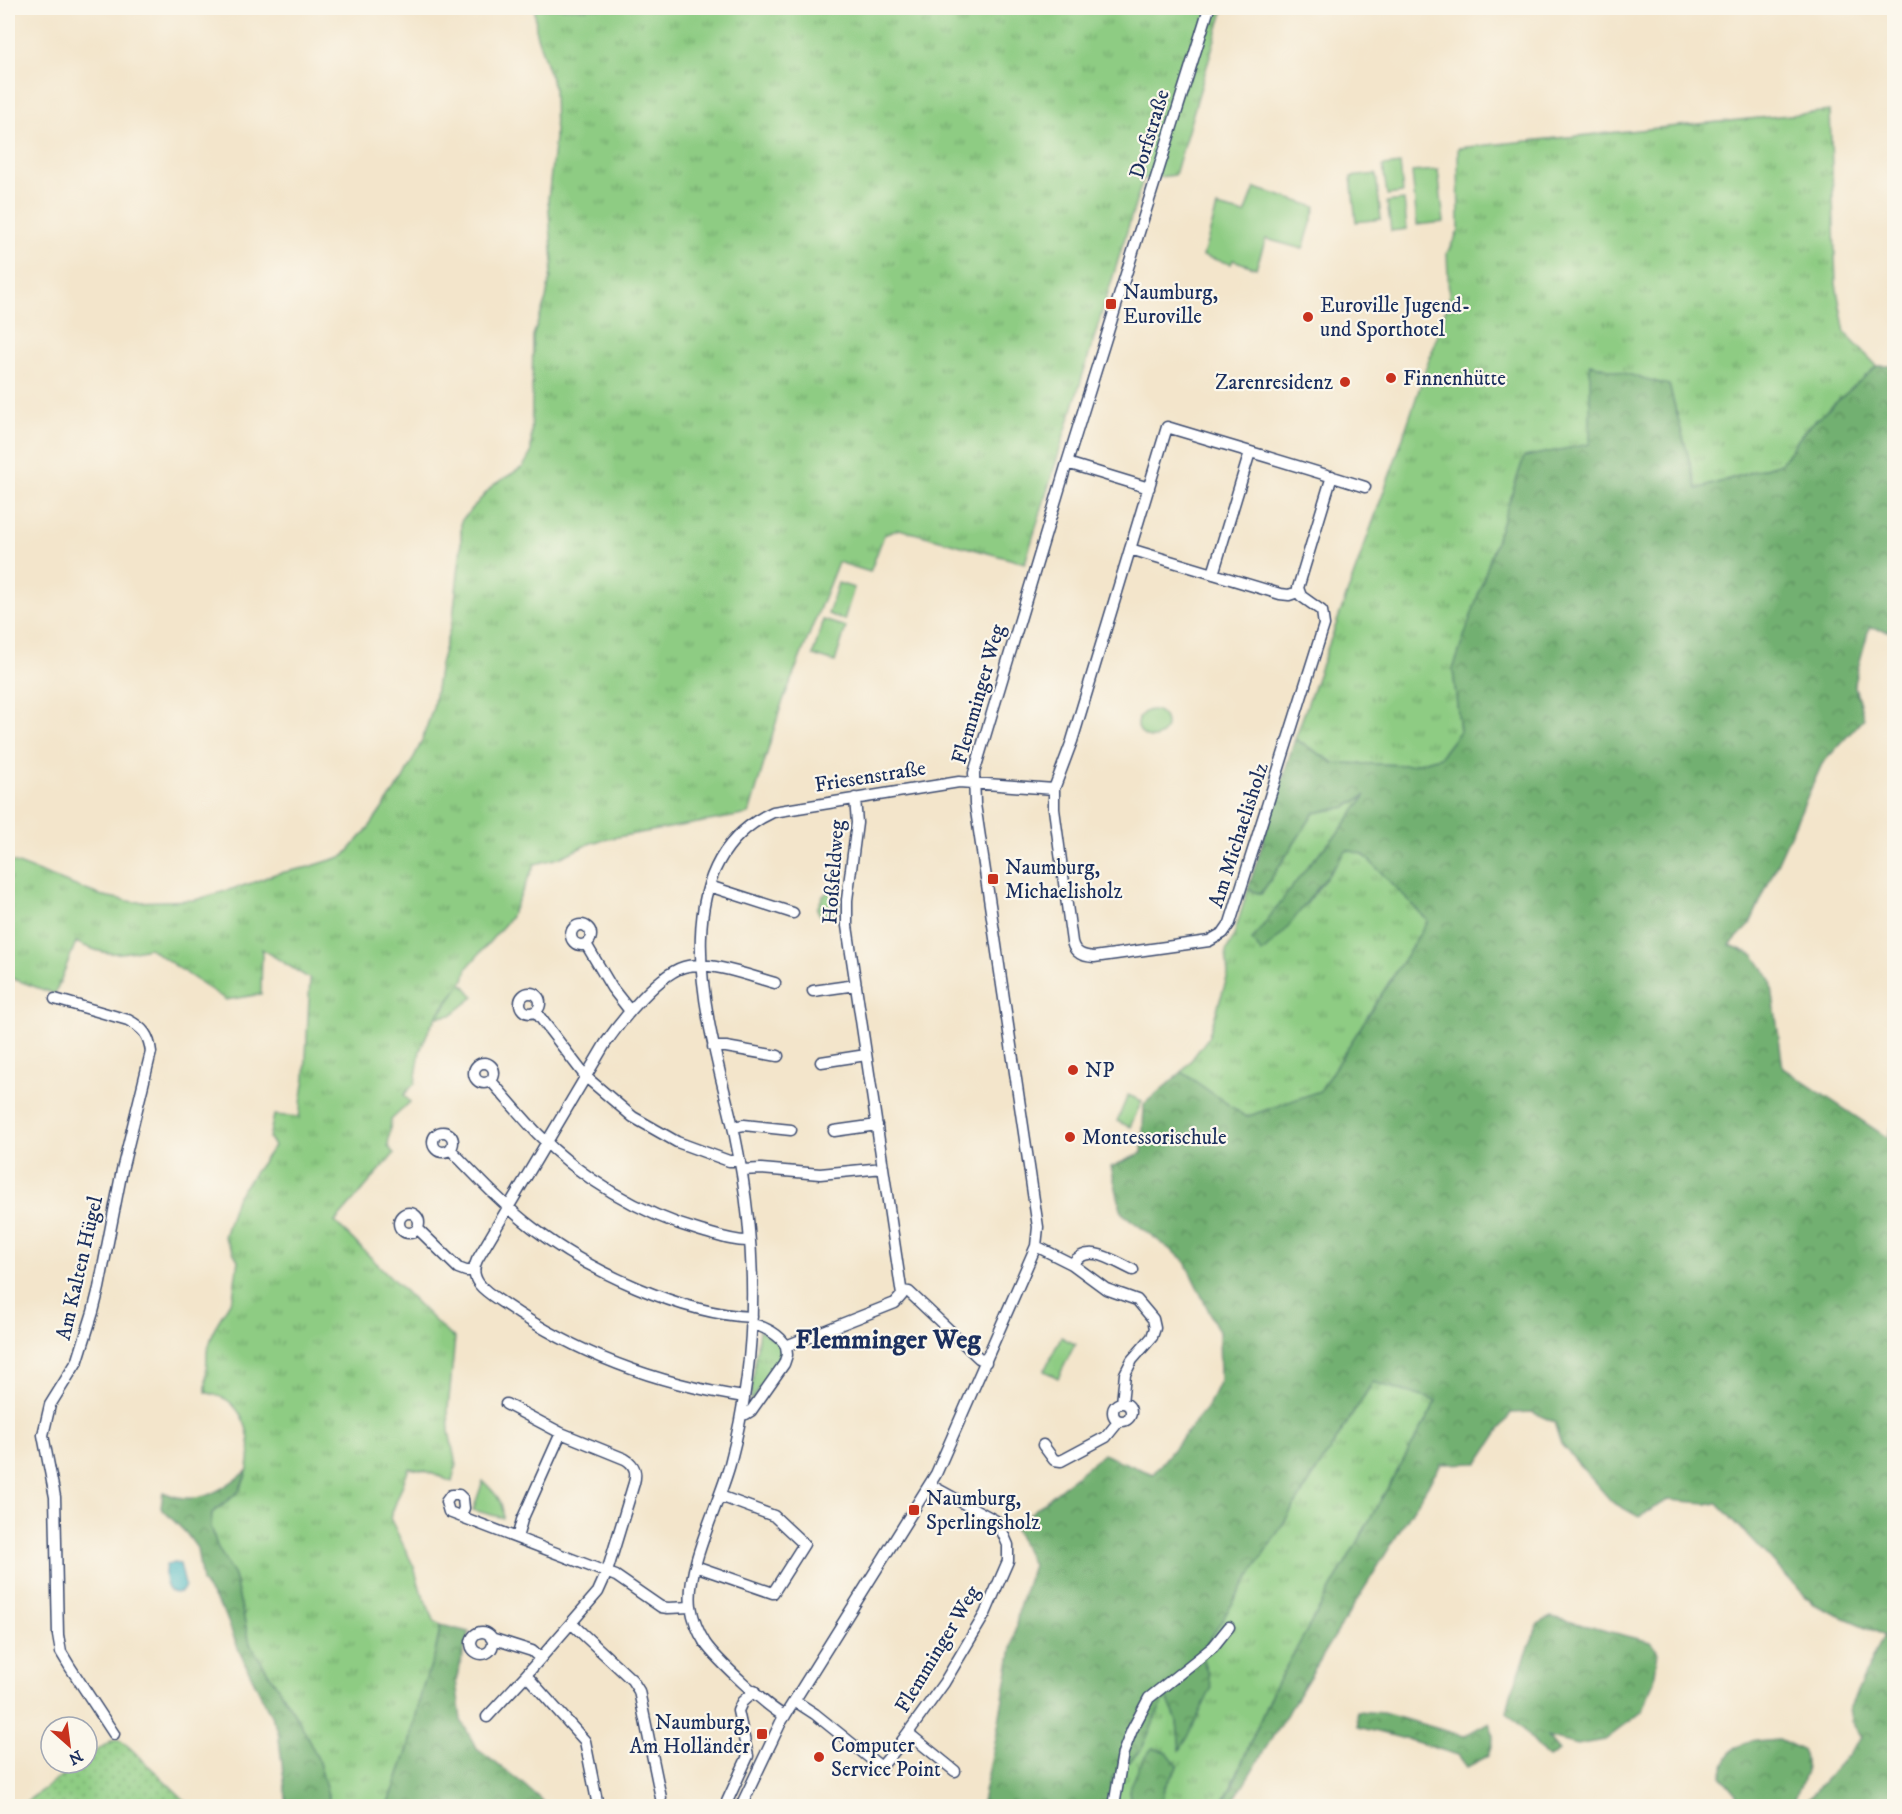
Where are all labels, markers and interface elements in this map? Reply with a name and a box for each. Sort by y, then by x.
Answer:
street label: Dorfstraße [1124,86,1176,182]
place label: Naumburg, Euroville [1123,280,1218,330]
place label: Euroville Jugend- und Sporthotel [1320,293,1470,343]
marker: Naumburg, Euroville [1104,297,1118,311]
marker: Euroville Jugend- und Sporthotel [1301,310,1315,324]
place label: Finnenhütte [1403,366,1506,392]
place label: Zarenresidenz [1215,370,1333,396]
marker: Finnenhütte [1384,371,1398,385]
marker: Zarenresidenz [1338,375,1352,389]
street label: Flemminger Weg [947,621,1012,767]
street label: Friesenstraße [813,755,928,799]
street label: Am Michaelisholz [1203,759,1275,911]
street label: Hoßfeldweg [817,818,851,925]
place label: Naumburg, Michaelisholz [1005,855,1123,905]
marker: Naumburg, Michaelisholz [986,872,1000,886]
place label: NP [1085,1058,1114,1084]
marker: NP [1066,1063,1080,1077]
place label: Montessorischule [1082,1125,1227,1151]
marker: Montessorischule [1063,1130,1077,1144]
street label: Am Kalten Hügel [51,1193,109,1343]
district label: Flemminger Weg [795,1323,982,1357]
place label: Naumburg, Sperlingsholz [926,1486,1040,1536]
marker: Naumburg, Sperlingsholz [907,1503,921,1517]
street label: Flemminger Weg [890,1580,987,1718]
place label: Naumburg, Am Holländer [629,1710,750,1760]
north arrow [39,1715,99,1775]
marker: Naumburg, Am Holländer [755,1727,769,1741]
place label: Computer Service Point [831,1733,941,1783]
text: N [65,1745,86,1769]
marker: Computer Service Point [812,1750,826,1764]

